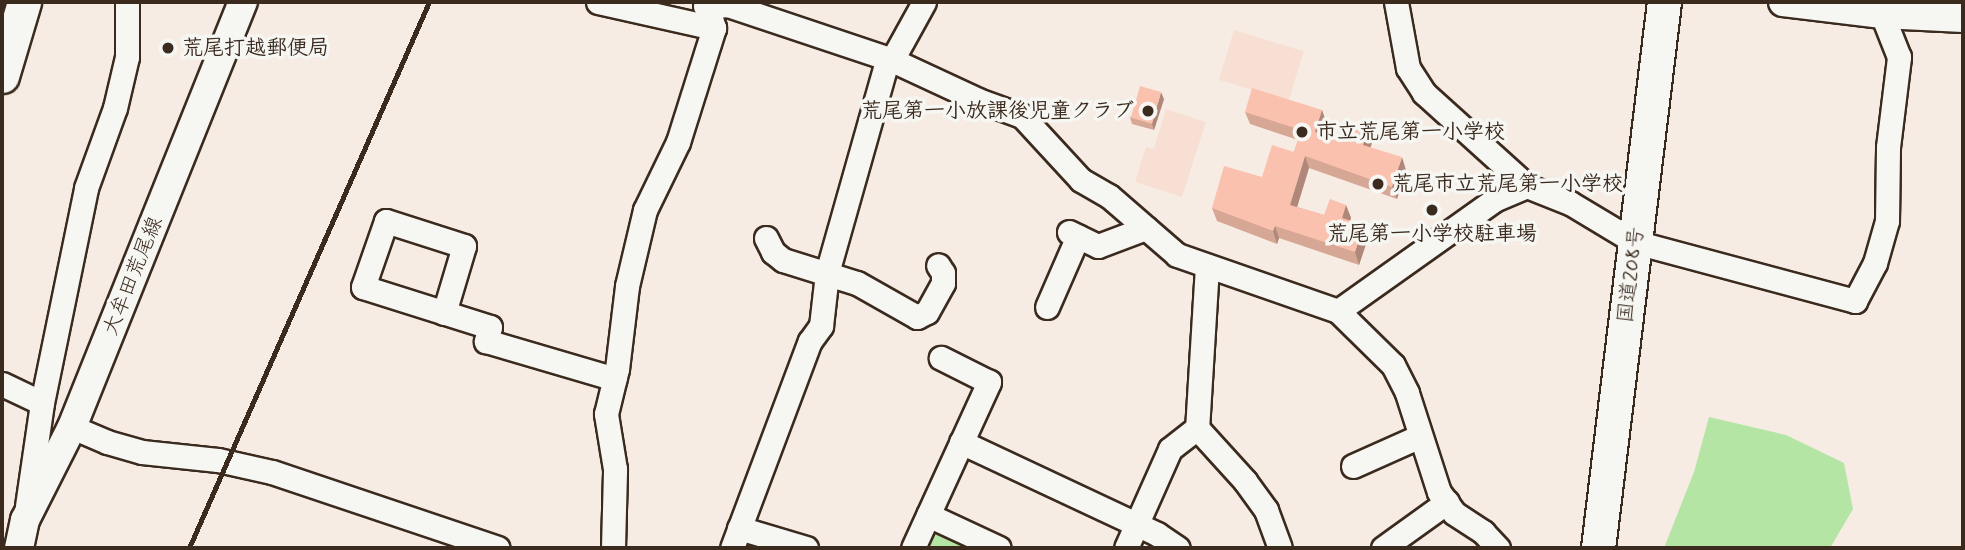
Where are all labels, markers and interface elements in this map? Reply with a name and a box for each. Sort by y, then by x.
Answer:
place label: 荒尾打越郵便局 [182,35,329,61]
marker: 荒尾打越郵便局 [160,40,176,56]
place label: 荒尾第一小放課後児童クラブ [861,98,1134,124]
marker: 荒尾第一小放課後児童クラブ [1140,103,1156,119]
place label: 市立荒尾第一小学校 [1316,119,1505,145]
marker: 市立荒尾第一小学校 [1294,124,1310,140]
place label: 荒尾市立荒尾第一小学校 [1392,171,1623,197]
marker: 荒尾市立荒尾第一小学校 [1370,176,1386,192]
marker: 荒尾第一小学校駐車場 [1424,202,1440,218]
street label: 大牟田荒尾線 [98,213,168,339]
place label: 荒尾第一小学校駐車場 [1327,221,1537,247]
street label: 国道208号 [1613,226,1649,324]

